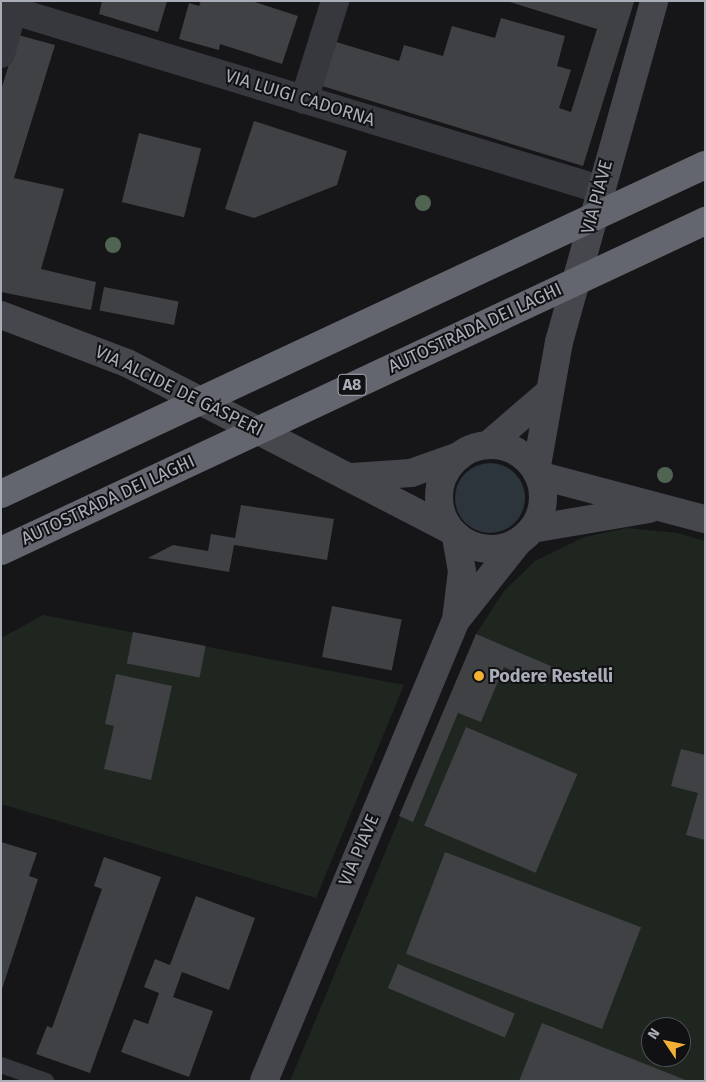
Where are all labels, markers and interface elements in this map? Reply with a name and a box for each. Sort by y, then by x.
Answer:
street label: VIA LUIGI CADORNA [222,65,378,131]
street label: VIA PIAVE [577,158,617,236]
street label: AUTOSTRADA DEI LAGHI [385,278,565,378]
street label: VIA ALCIDE DE GASPERI [92,341,266,441]
road number: A8 [337,372,367,398]
street label: AUTOSTRADA DEI LAGHI [18,450,198,550]
place label: Podere Restelli [489,665,613,687]
marker: Podere Restelli [473,670,485,682]
street label: VIA PIAVE [334,811,384,889]
north arrow [641,1017,691,1067]
text: N [644,1025,664,1043]

